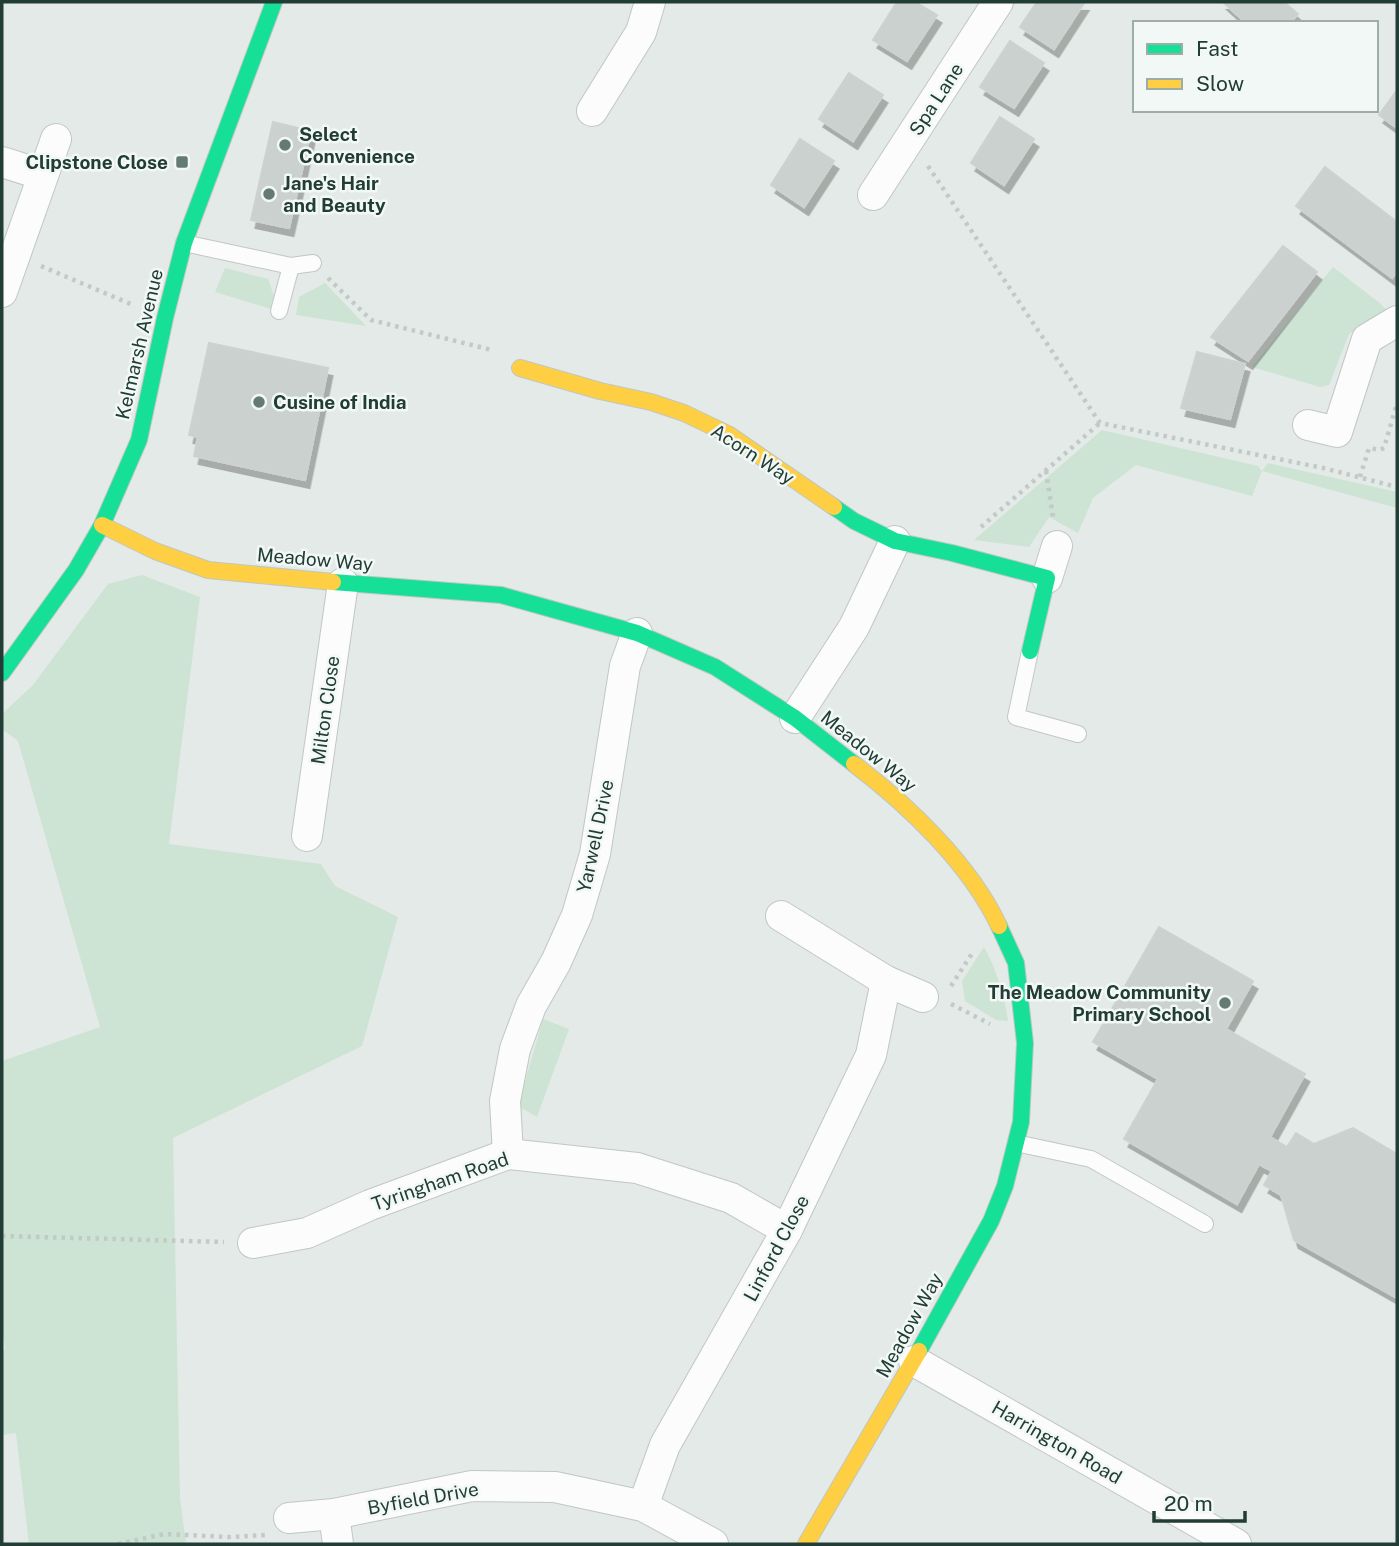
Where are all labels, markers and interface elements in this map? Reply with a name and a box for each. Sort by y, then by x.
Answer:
legend [1133,21,1378,112]
text: Fast [1196,36,1238,61]
street label: Spa Lane [904,59,968,139]
text: Slow [1196,71,1244,96]
place label: Select Convenience [299,123,415,167]
marker: Select Convenience [277,137,293,153]
place label: Clipstone Close [25,151,168,173]
marker: Clipstone Close [174,154,190,170]
place label: Jane's Hair and Beauty [283,172,386,216]
marker: Jane's Hair and Beauty [261,186,277,202]
street label: Kelmarsh Avenue [111,267,167,421]
place label: Cusine of India [273,391,406,413]
marker: Cusine of India [251,394,267,410]
street label: Acorn Way [707,419,799,489]
street label: Meadow Way [256,543,374,575]
street label: Milton Close [306,654,344,766]
street label: Meadow Way [817,706,921,796]
street label: Yarwell Drive [572,777,618,895]
place label: The Meadow Community Primary School [988,981,1211,1025]
marker: The Meadow Community Primary School [1217,995,1233,1011]
street label: Tyringham Road [369,1147,511,1215]
street label: Linford Close [739,1191,813,1305]
street label: Meadow Way [871,1269,947,1381]
street label: Harrington Road [988,1396,1126,1488]
street label: Byfield Drive [366,1477,480,1519]
scale bar [1154,1480,1245,1524]
text: 20 m [1164,1491,1213,1516]

